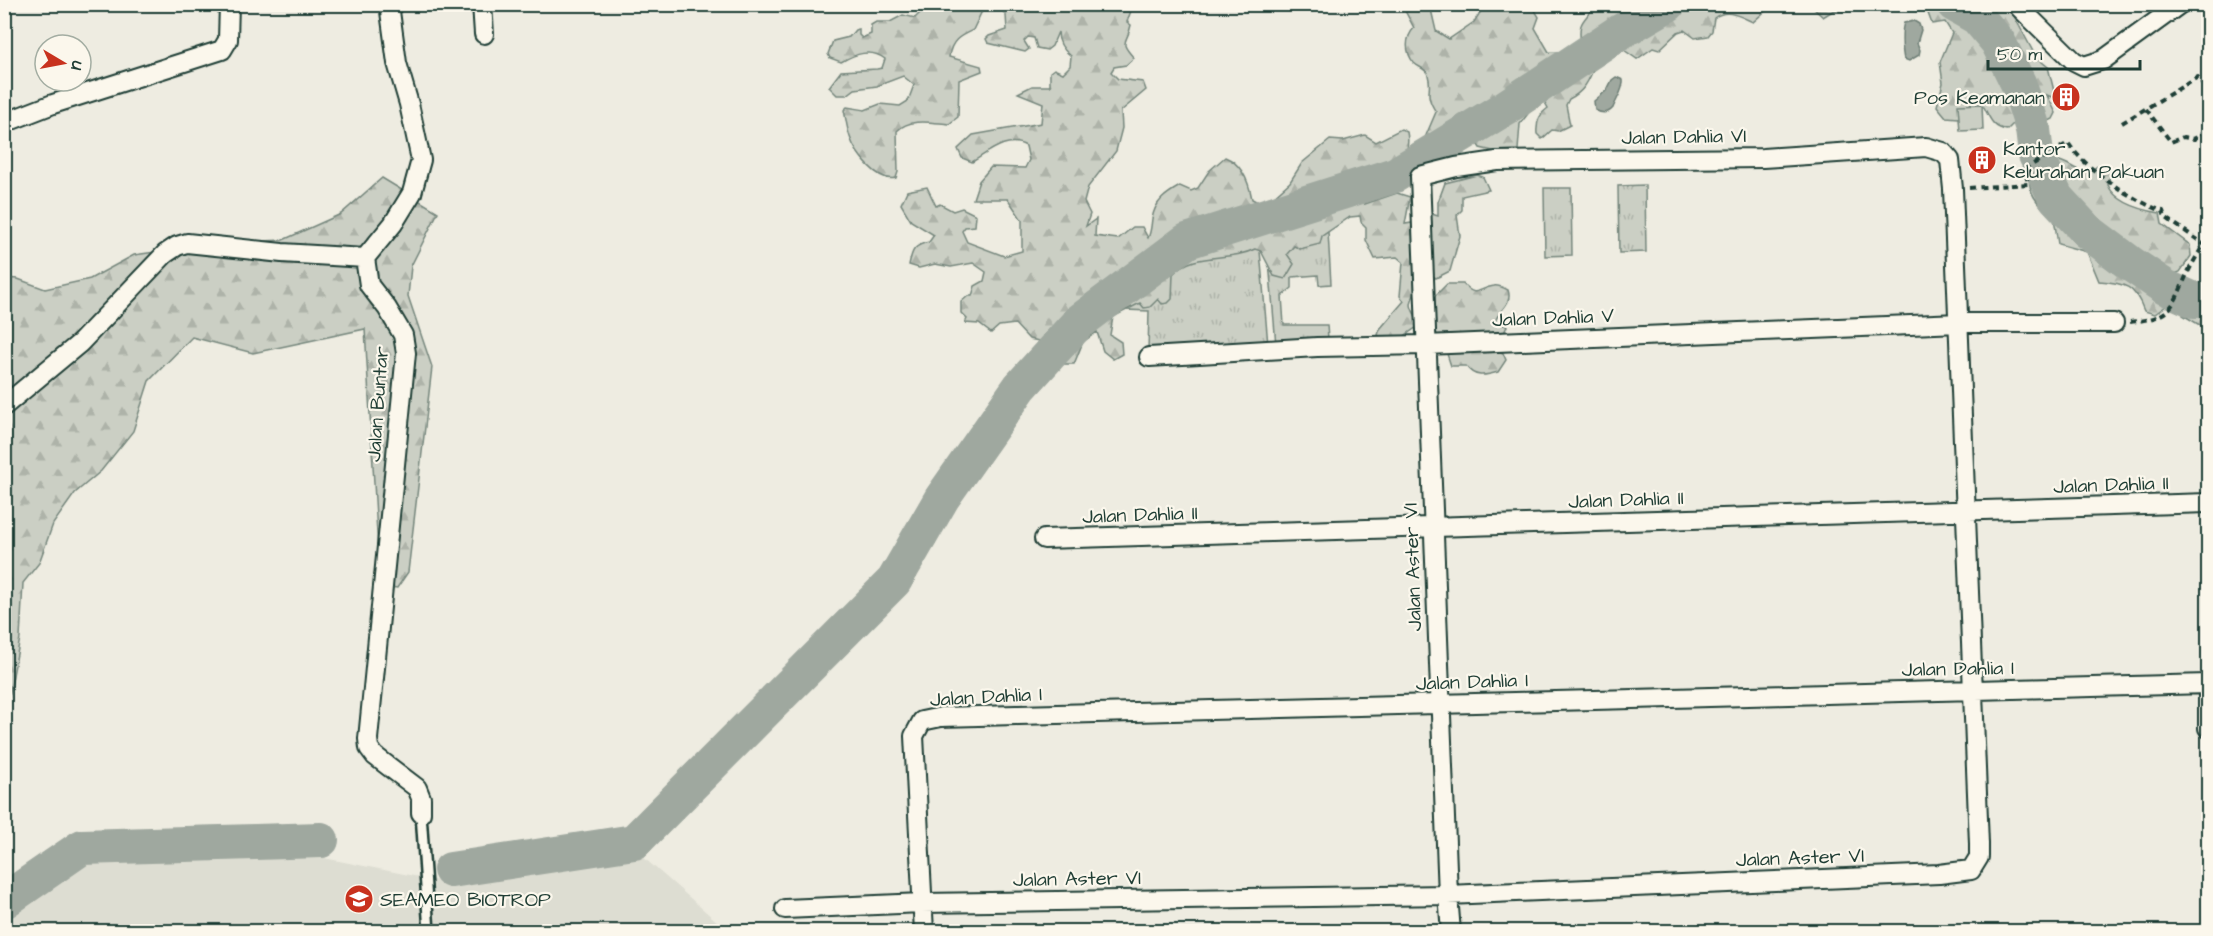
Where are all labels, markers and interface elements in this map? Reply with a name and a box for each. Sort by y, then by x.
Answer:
north arrow [33,33,93,93]
scale bar [1988,33,2140,71]
text: 50 m [1997,42,2042,67]
text: U [65,59,88,72]
building icon: Pos Keamanan [2050,81,2082,113]
place label: Pos Keamanan [1914,84,2045,112]
street label: Jalan Dahlia VI [1621,122,1747,152]
place label: Kantor Kelurahan Pakuan [2003,135,2164,186]
building icon: Kantor Kelurahan Pakuan [1966,144,1998,176]
street label: Jalan Dahlia V [1492,302,1615,334]
street label: Jalan Buntar [360,345,396,463]
street label: Jalan Dahlia II [2053,469,2169,501]
street label: Jalan Dahlia II [1568,484,1684,516]
street label: Jalan Dahlia II [1082,499,1198,531]
street label: Jalan Aster VI [1397,502,1429,632]
street label: Jalan Dahlia I [1902,654,2015,684]
street label: Jalan Dahlia I [1415,666,1529,698]
street label: Jalan Dahlia I [929,680,1043,714]
street label: Jalan Aster VI [1735,842,1865,874]
street label: Jalan Aster VI [1013,864,1141,894]
school or university icon: SEAMEO BIOTROP [343,883,375,915]
place label: SEAMEO BIOTROP [380,886,551,914]

